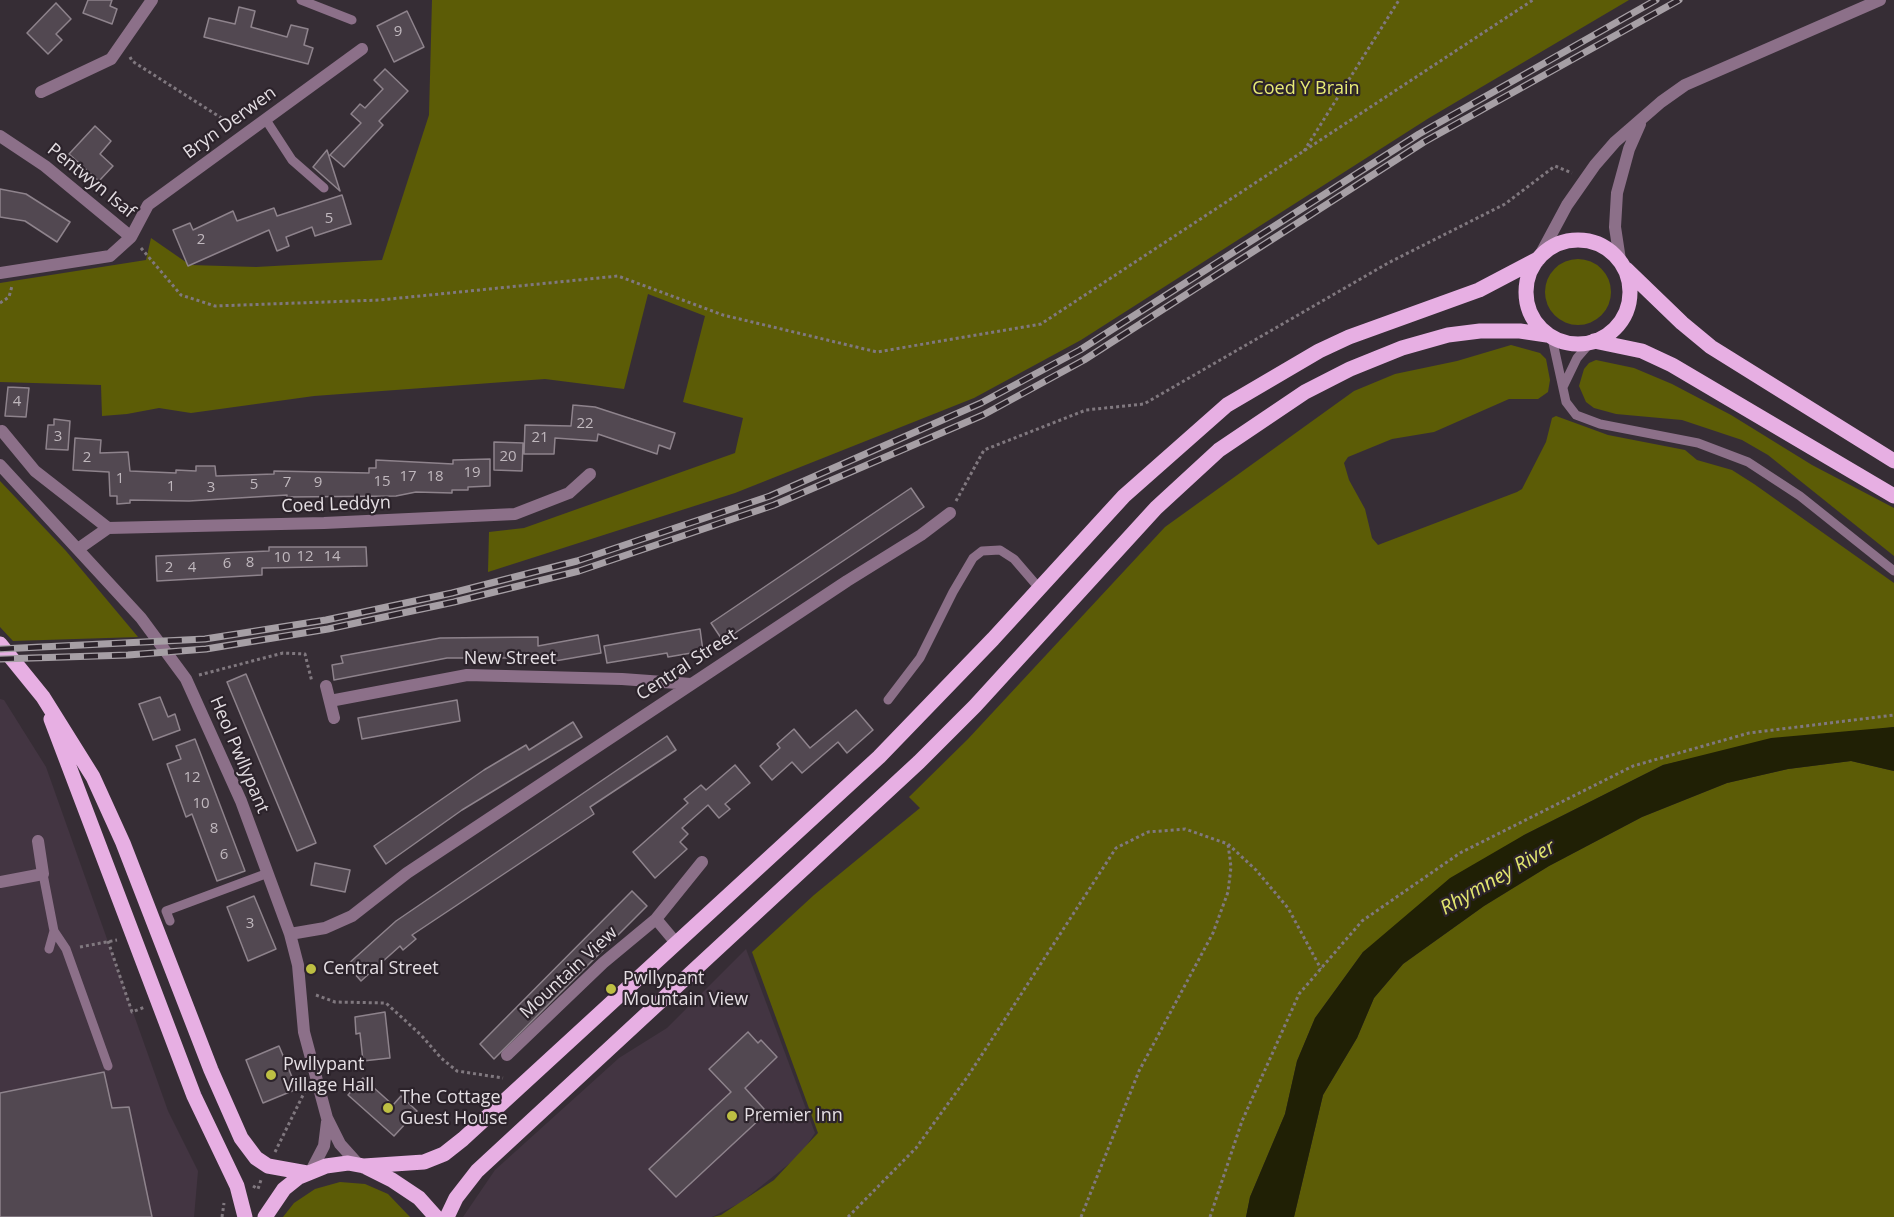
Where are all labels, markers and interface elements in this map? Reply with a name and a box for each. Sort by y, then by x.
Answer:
house number: 9 [394,23,402,41]
park label: Coed Y Brain [1252,78,1360,100]
street label: Bryn Derwen [179,82,281,164]
street label: Pentwyn Isaf [43,139,139,223]
house number: 5 [325,210,333,228]
house number: 2 [197,231,205,249]
house number: 4 [13,393,21,411]
house number: 22 [576,415,594,433]
house number: 3 [54,428,62,446]
house number: 21 [531,429,549,447]
house number: 20 [499,448,517,466]
house number: 2 [83,449,91,467]
house number: 19 [463,464,481,482]
house number: 17 [399,468,417,486]
house number: 18 [426,468,444,486]
house number: 1 [116,470,124,488]
house number: 15 [373,473,391,491]
house number: 7 [283,474,291,492]
house number: 9 [314,474,322,492]
house number: 5 [250,476,258,494]
house number: 1 [167,478,175,496]
house number: 3 [207,479,215,497]
street label: Coed Leddyn [281,492,391,518]
house number: 12 [296,548,314,566]
house number: 14 [323,548,341,566]
house number: 10 [273,549,291,567]
house number: 8 [246,554,254,572]
house number: 6 [223,555,231,573]
house number: 2 [165,559,173,577]
house number: 4 [188,559,196,577]
street label: Central Street [633,624,741,706]
street label: New Street [464,648,556,670]
street label: Heol Pwllypant [205,693,273,817]
house number: 12 [183,769,201,787]
house number: 10 [192,795,210,813]
house number: 8 [210,820,218,838]
water label: Rhymney River [1436,835,1560,921]
house number: 6 [220,846,228,864]
house number: 3 [246,915,254,933]
street label: Mountain View [516,922,622,1024]
place label: Central Street [323,958,439,980]
marker: Central Street [304,962,318,976]
place label: Pwllypant Mountain View [623,968,748,1010]
marker: Pwllypant Mountain View [604,982,618,996]
place label: Pwllypant Village Hall [283,1054,374,1096]
marker: Pwllypant Village Hall [264,1068,278,1082]
place label: The Cottage Guest House [400,1087,508,1130]
marker: The Cottage Guest House [381,1101,395,1115]
place label: Premier Inn [744,1105,843,1127]
marker: Premier Inn [725,1109,739,1123]

